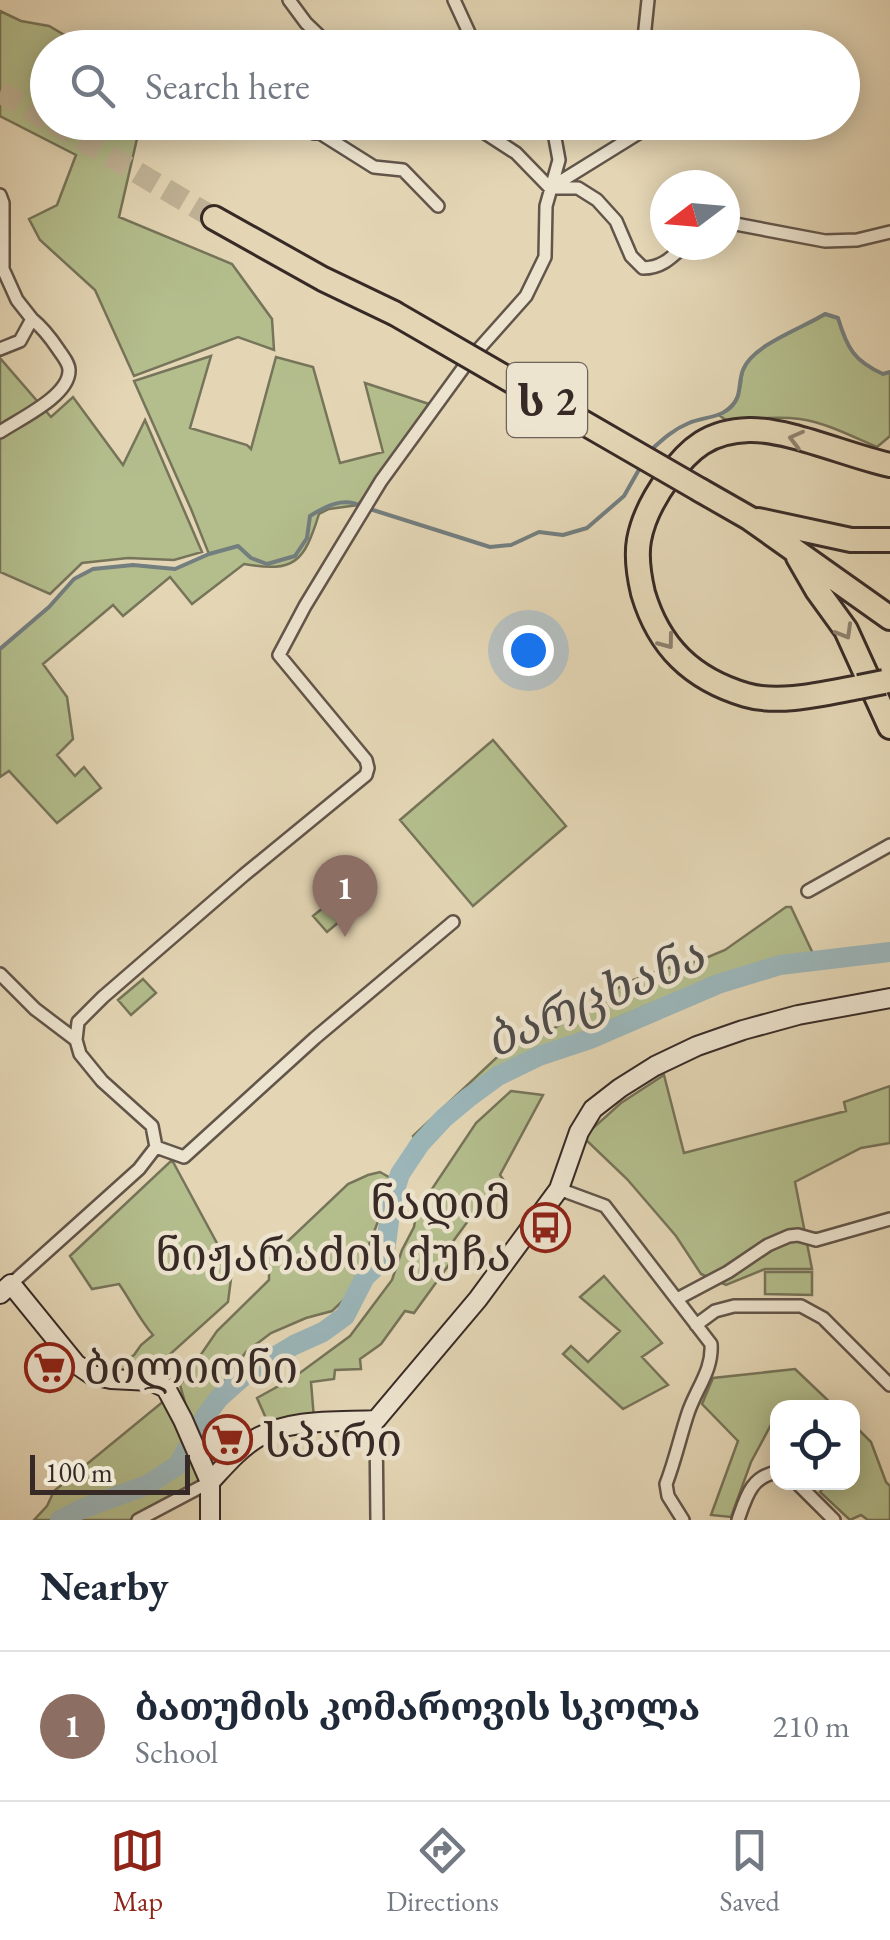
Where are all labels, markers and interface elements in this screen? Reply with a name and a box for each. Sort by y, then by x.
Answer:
search box [30,30,860,140]
icon: search [65,58,120,113]
text: Search here [145,61,310,110]
north arrow [650,170,740,260]
road number: ს 2 [507,363,587,437]
one-way arrow [788,429,805,450]
one-way arrow [833,621,853,639]
your location [503,625,554,676]
one-way arrow [656,631,673,649]
pin: 1 [312,854,378,937]
water label: ბარცხანა [475,923,713,1071]
place label: ნადიმ ნიჟარაძის ქუჩა [155,1173,511,1283]
bus stop icon: ნადიმ ნიჟარაძის ქუჩა [520,1202,572,1254]
place label: ბილიონი [84,1338,298,1396]
supermarket icon: ბილიონი [23,1341,75,1393]
map controls [770,1400,860,1490]
button: locate [770,1400,860,1490]
place label: სპარი [263,1411,402,1469]
supermarket icon: სპარი [202,1414,254,1466]
scale bar [30,1450,190,1494]
text: 100 m [45,1454,113,1490]
text: Nearby [40,1558,169,1613]
text: ბათუმის კომაროვის სკოლა [135,1682,700,1731]
text: 1 [64,1705,81,1747]
text: 210 m [773,1705,850,1747]
text: School [135,1731,218,1773]
tab: Map [110,1823,165,1919]
tab: Directions [386,1823,499,1919]
tab: Saved [720,1823,780,1919]

